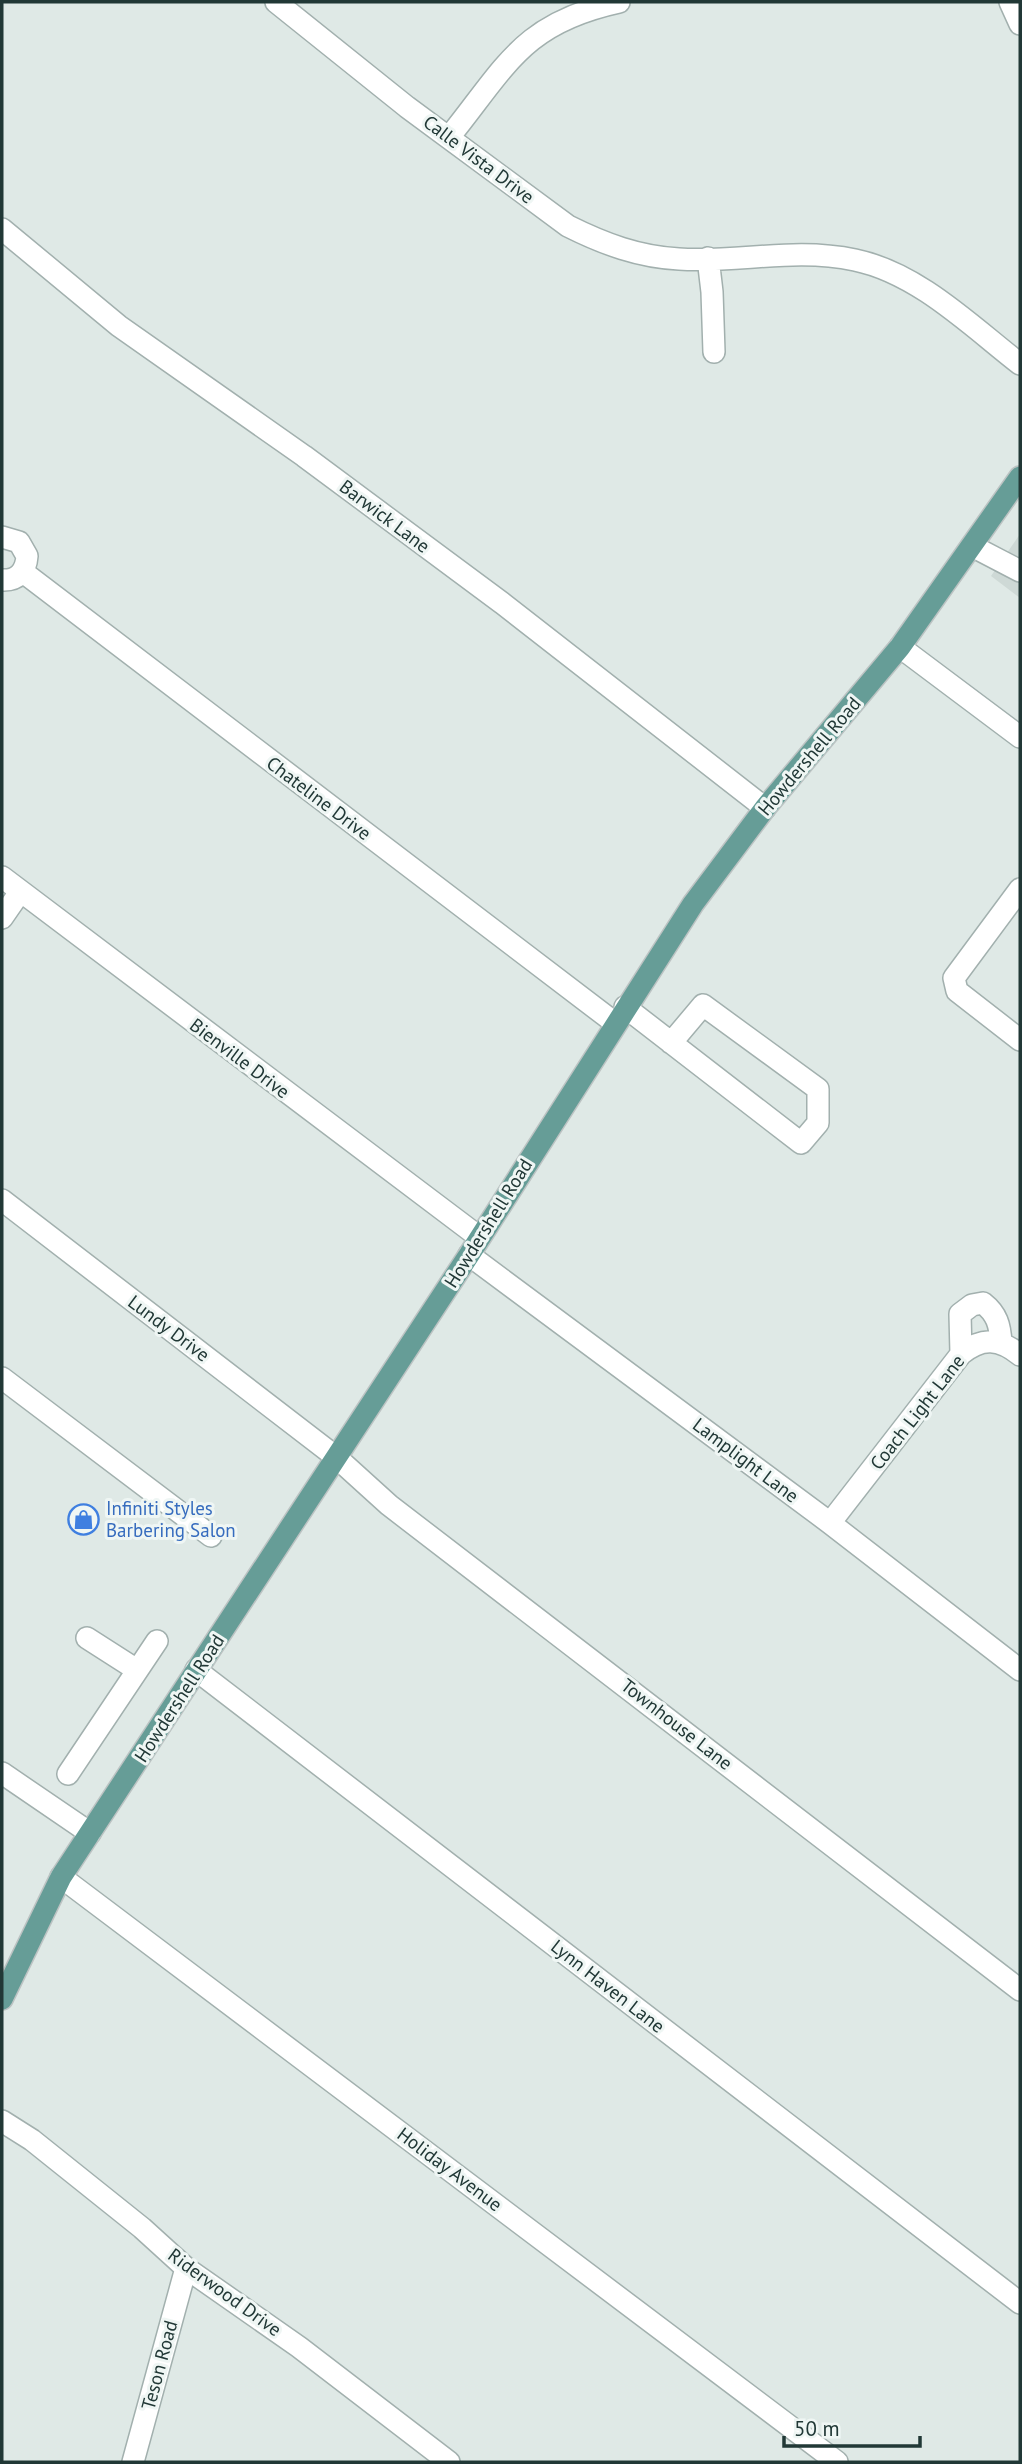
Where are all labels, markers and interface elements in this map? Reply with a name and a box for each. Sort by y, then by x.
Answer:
street label: Calle Vista Drive [419,110,539,208]
street label: Barwick Lane [335,474,435,558]
street label: Howdershell Road [752,692,866,820]
street label: Chateline Drive [262,751,376,845]
street label: Bienville Drive [185,1013,295,1103]
street label: Howdershell Road [439,1154,537,1292]
street label: Lundy Drive [123,1289,215,1367]
street label: Coach Light Lane [865,1350,969,1474]
street label: Lamplight Lane [688,1412,804,1508]
place label: Infiniti Styles Barbering Salon [106,1496,236,1542]
shop icon: Infiniti Styles Barbering Salon [66,1502,100,1536]
street label: Howdershell Road [129,1630,229,1766]
street label: Townhouse Lane [616,1673,738,1775]
street label: Lynn Haven Lane [546,1934,670,2038]
street label: Holiday Avenue [393,2122,507,2216]
street label: Riderwood Drive [163,2243,287,2341]
street label: Teson Road [136,2318,182,2412]
scale bar [784,2404,920,2448]
text: 50 m [794,2415,840,2442]

